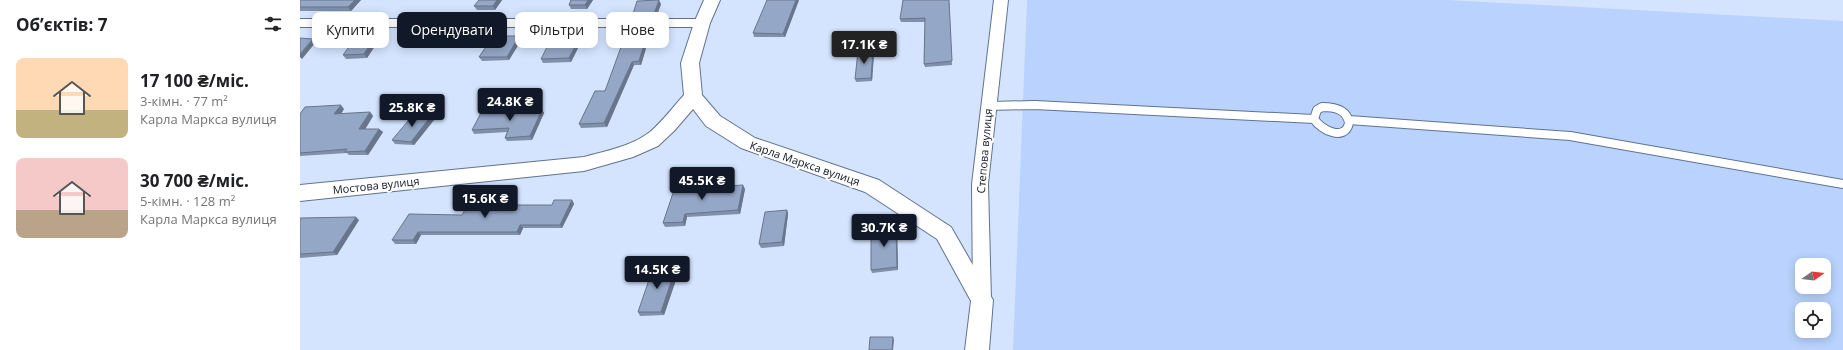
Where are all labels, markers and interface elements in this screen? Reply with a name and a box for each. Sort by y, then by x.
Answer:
chip: Купити [312,12,389,48]
chip: Орендувати [397,12,507,48]
chip: Фільтри [515,12,598,48]
chip: Нове [606,12,669,48]
text: Об’єктів: 7 [16,13,108,36]
icon: filters [262,13,284,35]
pin: 17.1K ₴ [827,31,901,65]
text: 17.1K ₴ [841,35,887,53]
text: 17 100 ₴/міс. [140,69,249,92]
icon: home [48,74,96,122]
pin: 24.8K ₴ [473,88,547,122]
text: 3-кімн. · 77 m² [140,92,228,110]
text: 24.8K ₴ [487,92,533,110]
pin: 25.8K ₴ [375,94,449,128]
text: 25.8K ₴ [389,98,435,116]
street label: Степова вулиця [973,108,995,194]
text: Карла Маркса вулиця [140,110,277,128]
street label: Карла Маркса вулиця [748,137,862,189]
pin: 45.5K ₴ [665,167,739,201]
text: 30 700 ₴/міс. [140,169,249,192]
text: 45.5K ₴ [679,171,725,189]
street label: Мостова вулиця [332,173,420,197]
icon: home [48,174,96,222]
pin: 15.6K ₴ [448,185,522,219]
text: 15.6K ₴ [462,189,508,207]
text: 5-кімн. · 128 m² [140,192,235,210]
text: Карла Маркса вулиця [140,210,277,228]
pin: 30.7K ₴ [847,214,921,248]
text: 30.7K ₴ [861,218,907,236]
pin: 14.5K ₴ [620,256,694,290]
north arrow [1795,258,1831,294]
map controls [1795,258,1831,338]
text: 14.5K ₴ [634,260,680,278]
button: locate [1795,302,1831,338]

